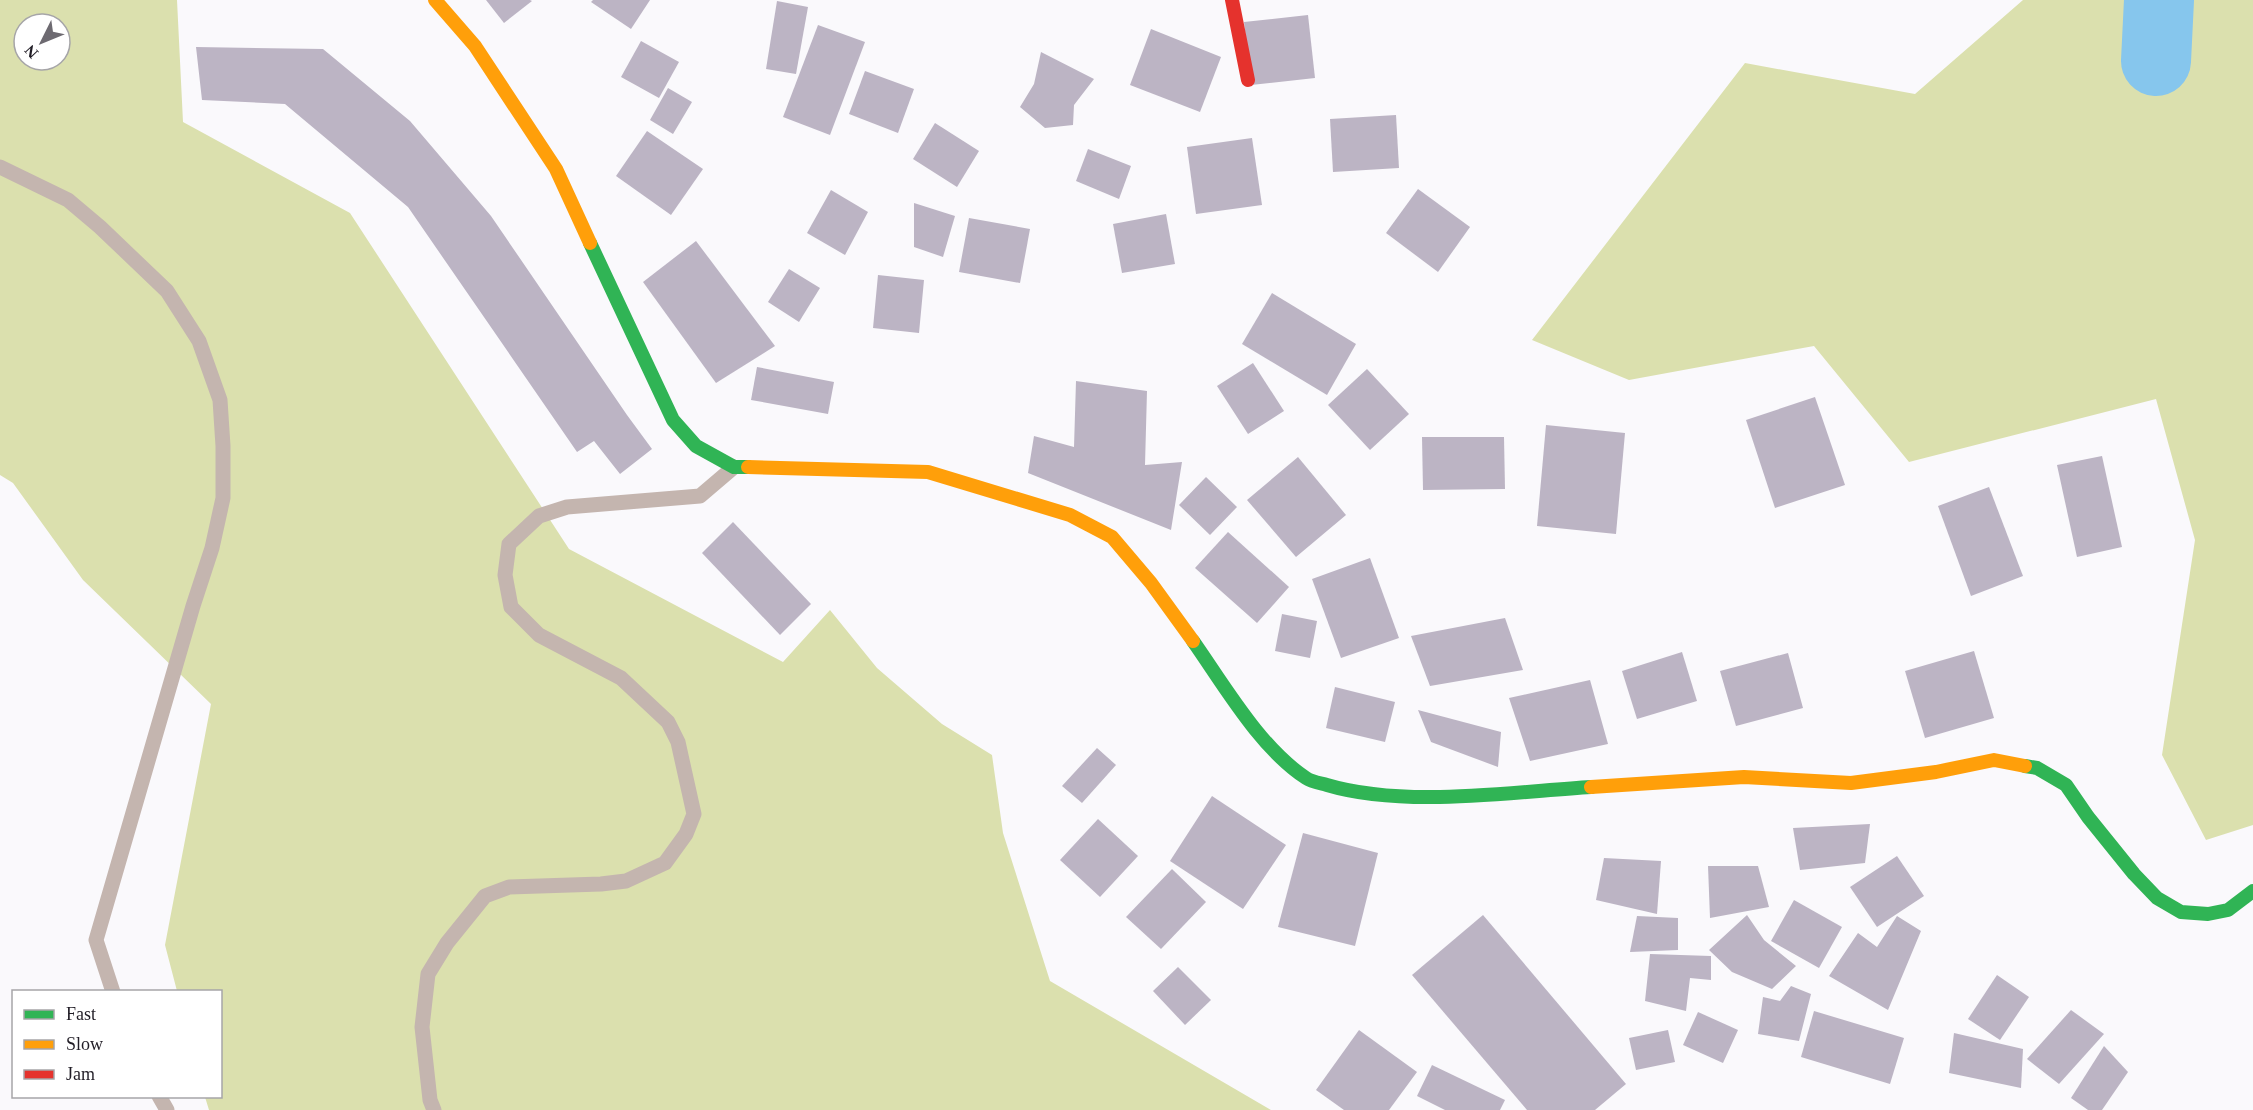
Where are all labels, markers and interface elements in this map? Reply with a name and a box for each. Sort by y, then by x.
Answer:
north arrow [12,12,72,72]
text: N [21,42,42,62]
legend [12,990,222,1098]
text: Fast [66,1004,96,1024]
text: Slow [66,1034,103,1054]
text: Jam [66,1064,95,1084]

